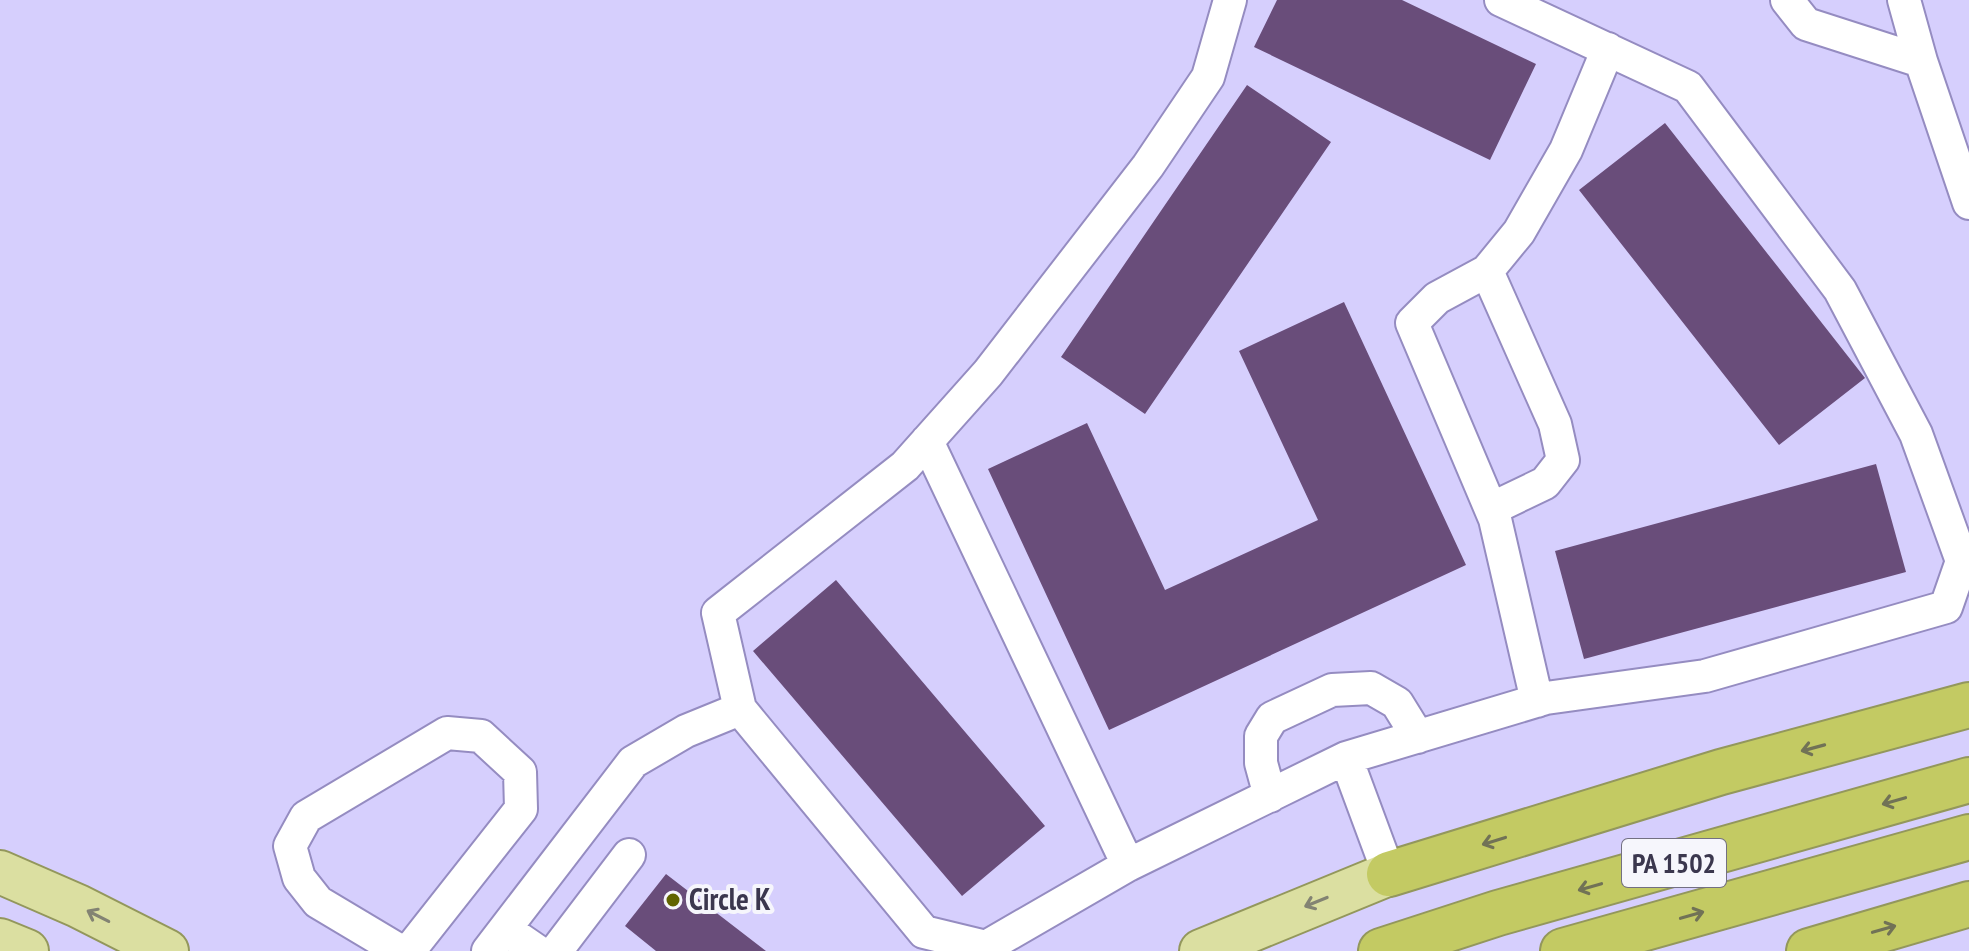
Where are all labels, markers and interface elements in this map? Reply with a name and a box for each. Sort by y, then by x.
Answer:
one-way arrow [1800,741,1826,756]
one-way arrow [1881,795,1907,810]
one-way arrow [1482,835,1507,849]
road number: PA 1502 [1622,839,1726,887]
place label: Circle K [689,879,771,918]
one-way arrow [1577,880,1603,895]
marker: Circle K [664,891,682,909]
one-way arrow [1304,896,1329,911]
one-way arrow [1679,906,1705,921]
one-way arrow [86,907,110,923]
one-way arrow [1870,921,1896,936]

